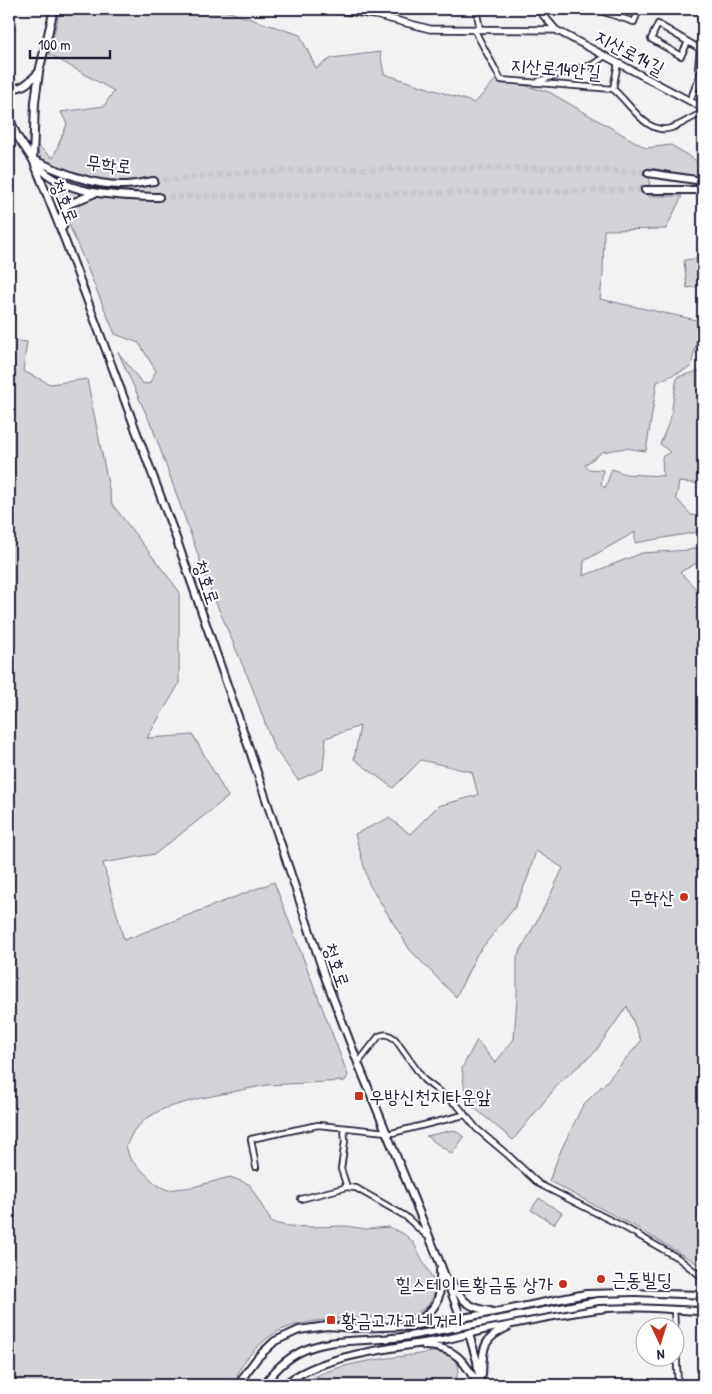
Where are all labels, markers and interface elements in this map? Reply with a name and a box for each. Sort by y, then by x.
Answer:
street label: 지산로14길 [591,23,669,81]
scale bar [30,28,110,60]
text: 100 m [38,34,71,55]
street label: 지산로14안길 [510,51,602,85]
street label: 무학로 [85,149,133,179]
street label: 청호로 [44,175,86,227]
street label: 청호로 [187,556,227,608]
place label: 무학산 [628,884,674,910]
marker: 무학산 [678,891,690,903]
street label: 청호로 [317,939,357,991]
place label: 우방신천지타운앞 [369,1083,491,1109]
marker: 우방신천지타운앞 [353,1090,365,1102]
place label: 근동빌딩 [611,1266,672,1292]
place label: 힐스테이트황금동 상가 [396,1271,554,1297]
marker: 근동빌딩 [595,1273,607,1285]
marker: 힐스테이트황금동 상가 [557,1278,569,1290]
place label: 황금고가교네거리 [341,1307,463,1333]
marker: 황금고가교네거리 [325,1314,337,1326]
north arrow [634,1316,684,1366]
text: N [656,1346,665,1365]

